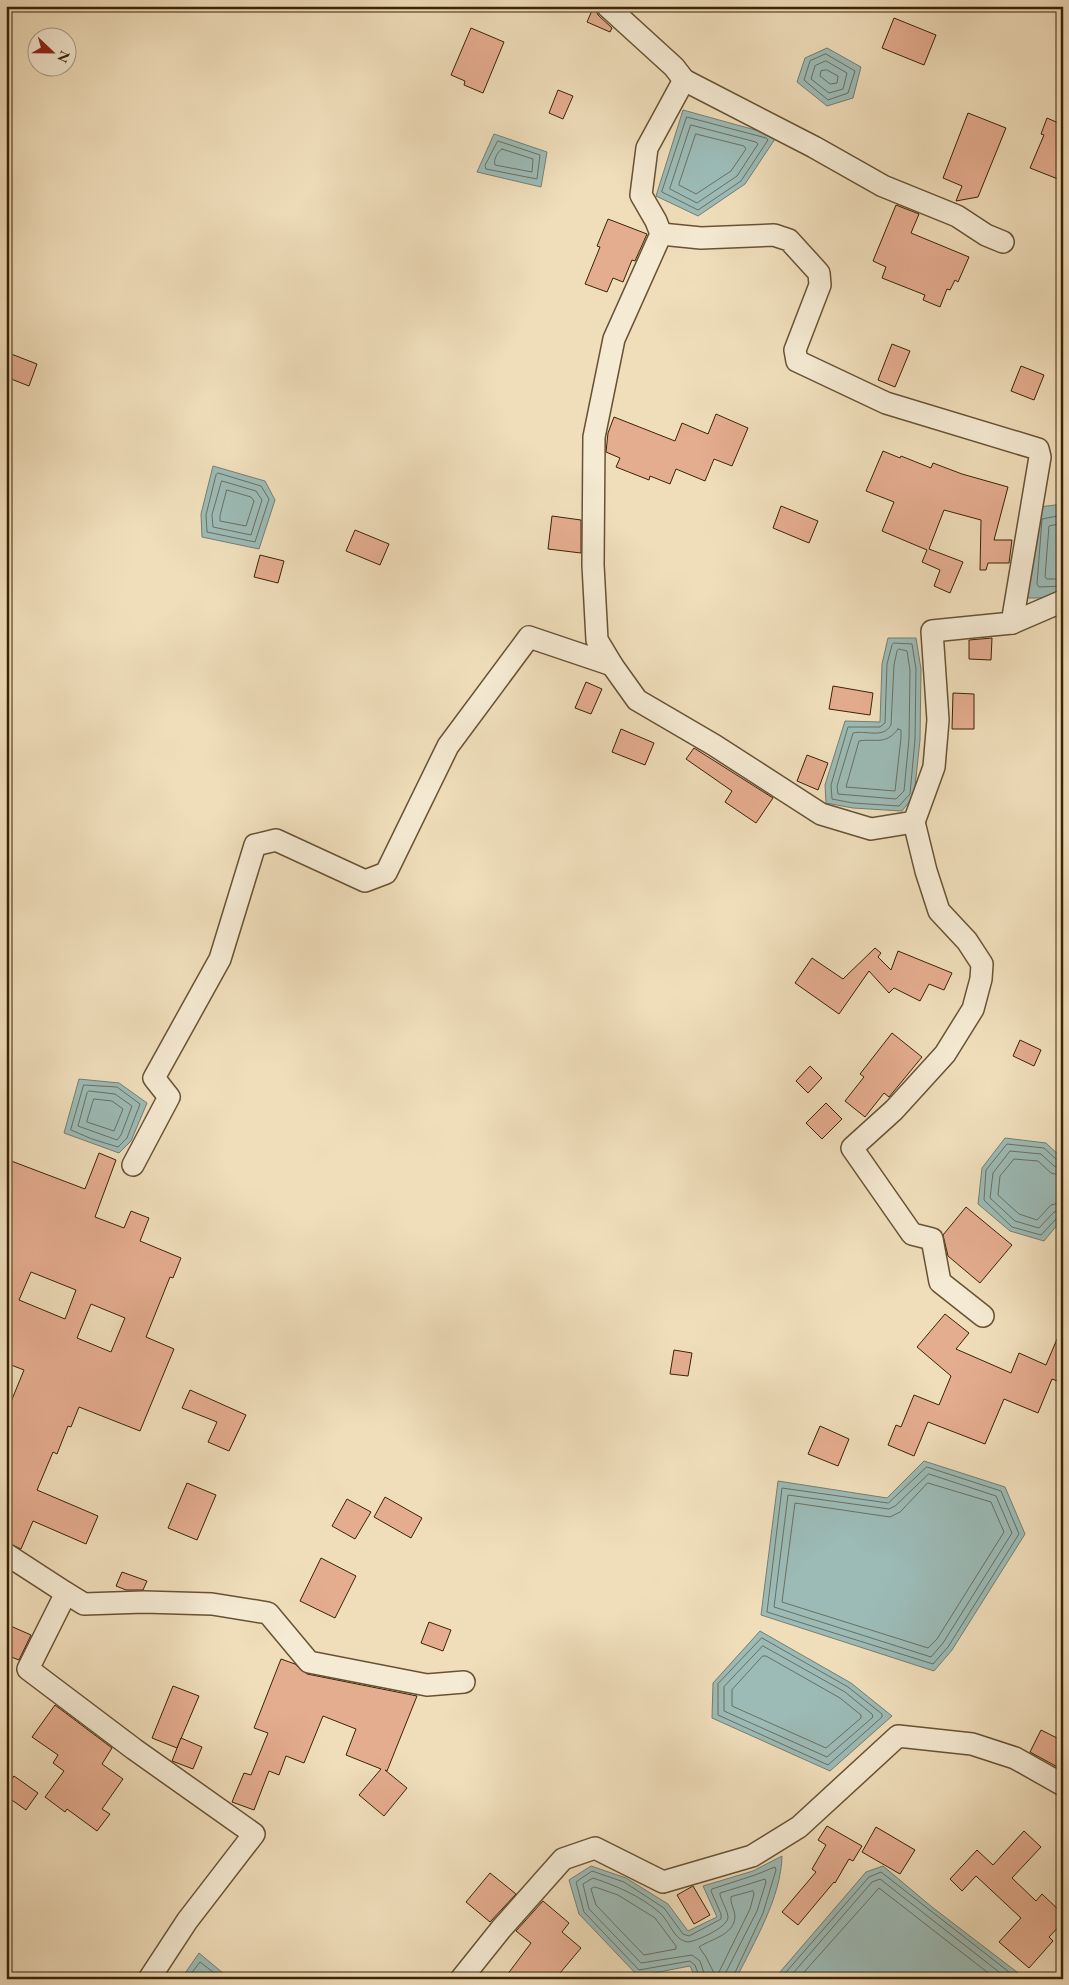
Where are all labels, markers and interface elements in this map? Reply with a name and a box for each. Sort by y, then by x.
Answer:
north arrow [28,28,78,78]
text: N [53,48,75,66]

